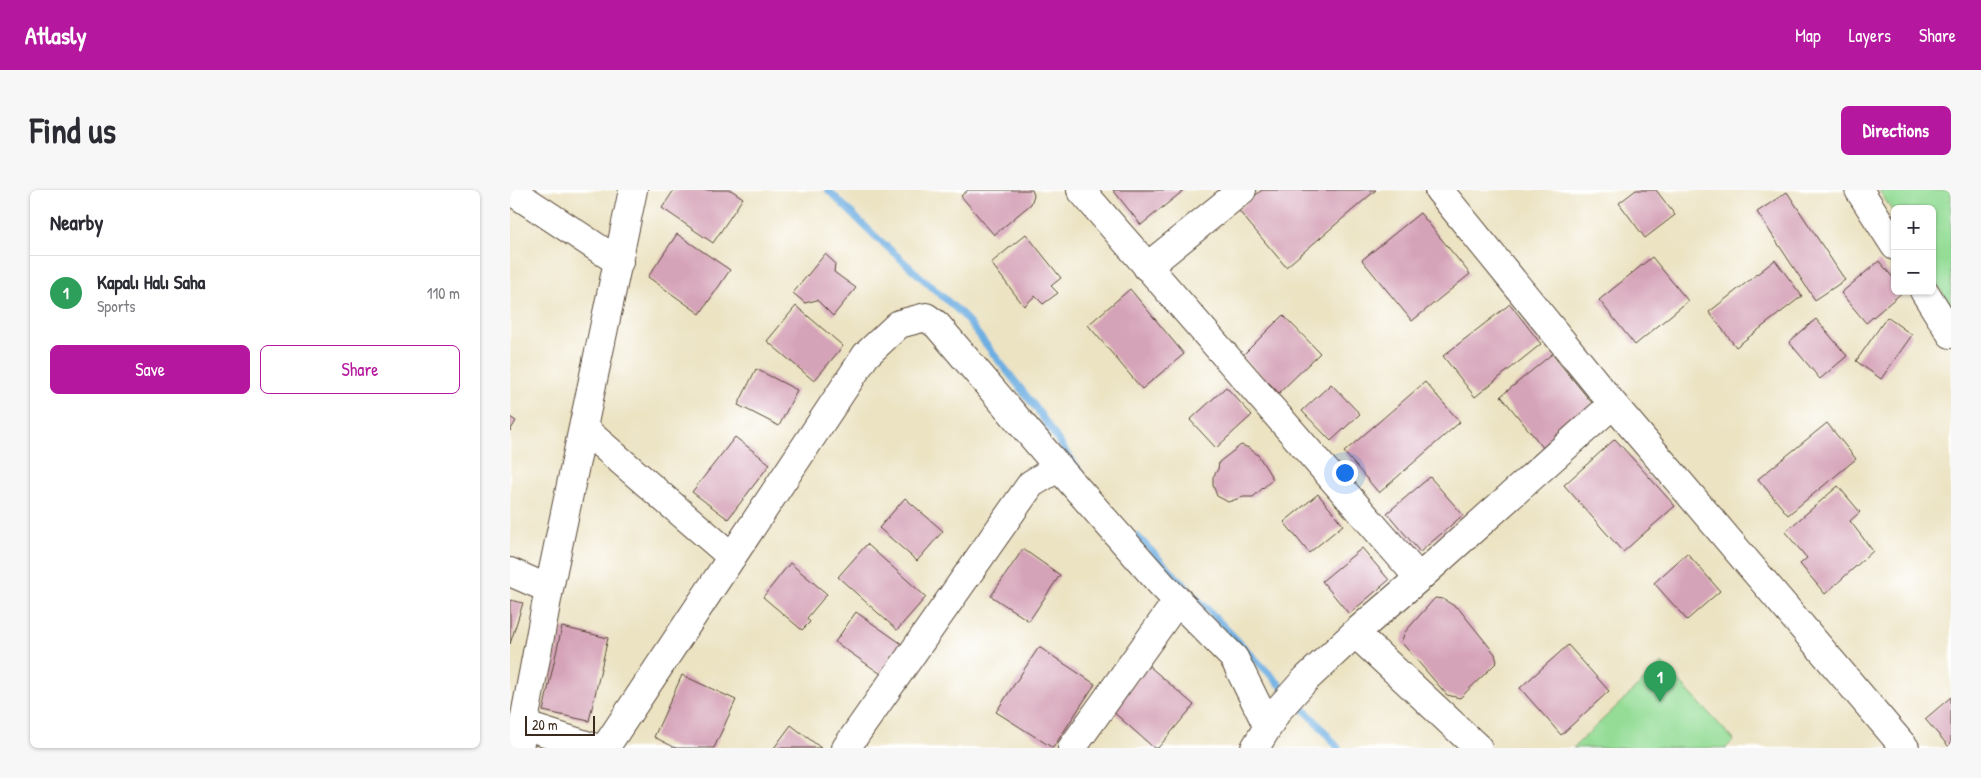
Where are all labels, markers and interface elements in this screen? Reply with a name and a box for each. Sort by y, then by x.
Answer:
text: Atlasly [25,19,87,51]
text: Map [1795,23,1821,48]
text: Layers [1849,23,1891,48]
text: Share [1919,23,1956,48]
button: Directions [1841,106,1951,155]
text: Find us [30,107,116,154]
map controls [1891,205,1936,295]
button: + [1891,205,1936,250]
text: Nearby [50,208,103,237]
button: − [1891,250,1936,295]
text: Kapalı Halı Saha [97,269,205,295]
text: 1 [63,282,69,304]
text: 110 m [427,282,460,304]
text: Sports [97,295,135,317]
button: Save [50,345,250,394]
button: Share [260,345,460,394]
your location [1332,460,1358,486]
pin: 1 [1644,661,1676,702]
scale bar [525,713,595,736]
text: 20 m [532,715,558,734]

